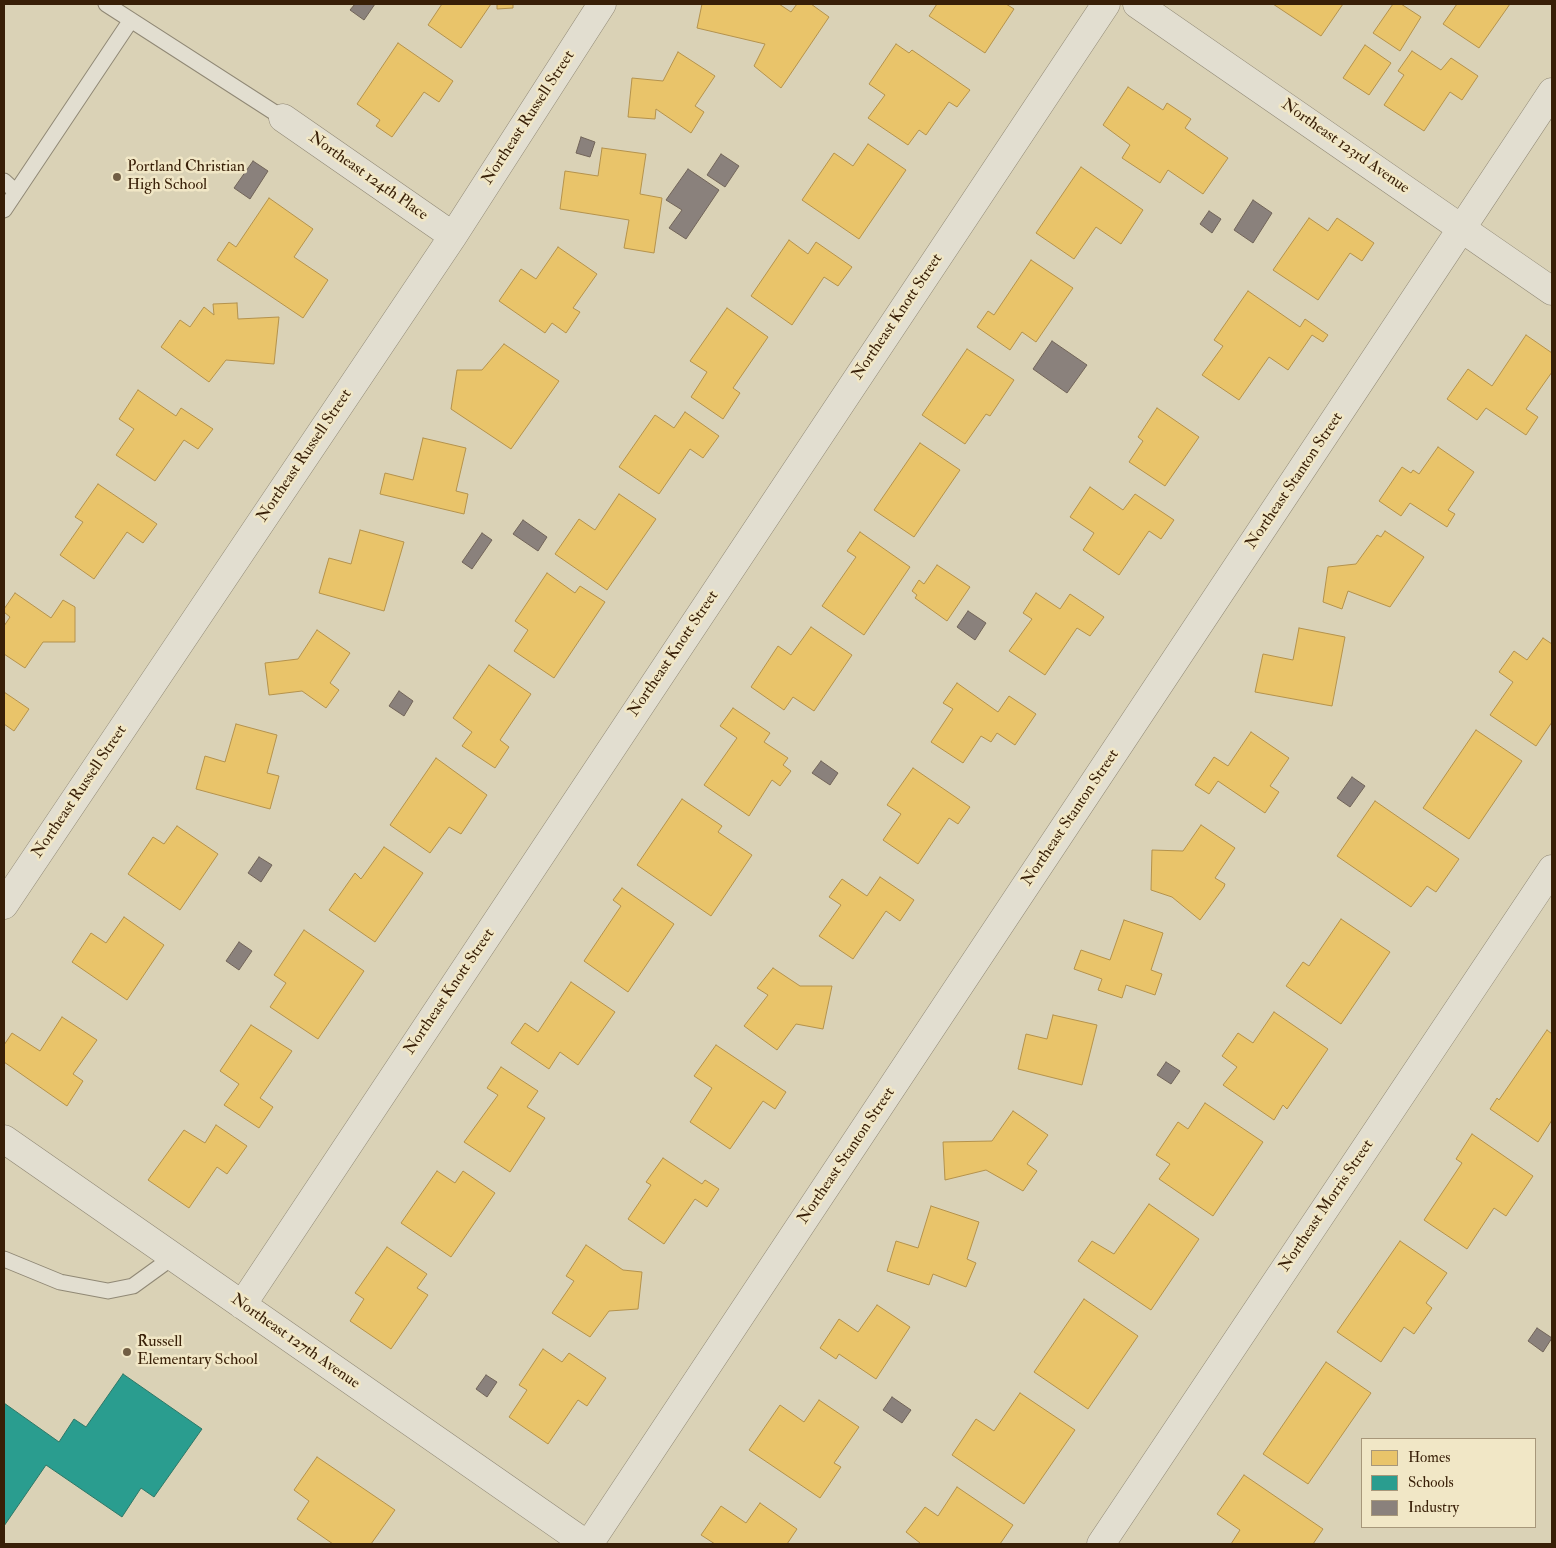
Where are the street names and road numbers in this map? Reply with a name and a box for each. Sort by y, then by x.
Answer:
street label: Northeast Russell Street [479,47,579,189]
street label: Northeast 123rd Avenue [1277,96,1413,198]
street label: Northeast 124th Place [305,129,431,225]
street label: Northeast Knott Street [849,250,947,384]
street label: Northeast Russell Street [253,386,357,526]
street label: Northeast Stanton Street [1242,409,1348,553]
street label: Northeast Knott Street [625,587,723,721]
street label: Northeast Russell Street [28,722,132,862]
street label: Northeast Stanton Street [1018,746,1124,890]
street label: Northeast Knott Street [401,925,499,1059]
street label: Northeast Stanton Street [794,1084,900,1228]
street label: Northeast Morris Street [1276,1136,1378,1276]
street label: Northeast 127th Avenue [227,1290,363,1394]

